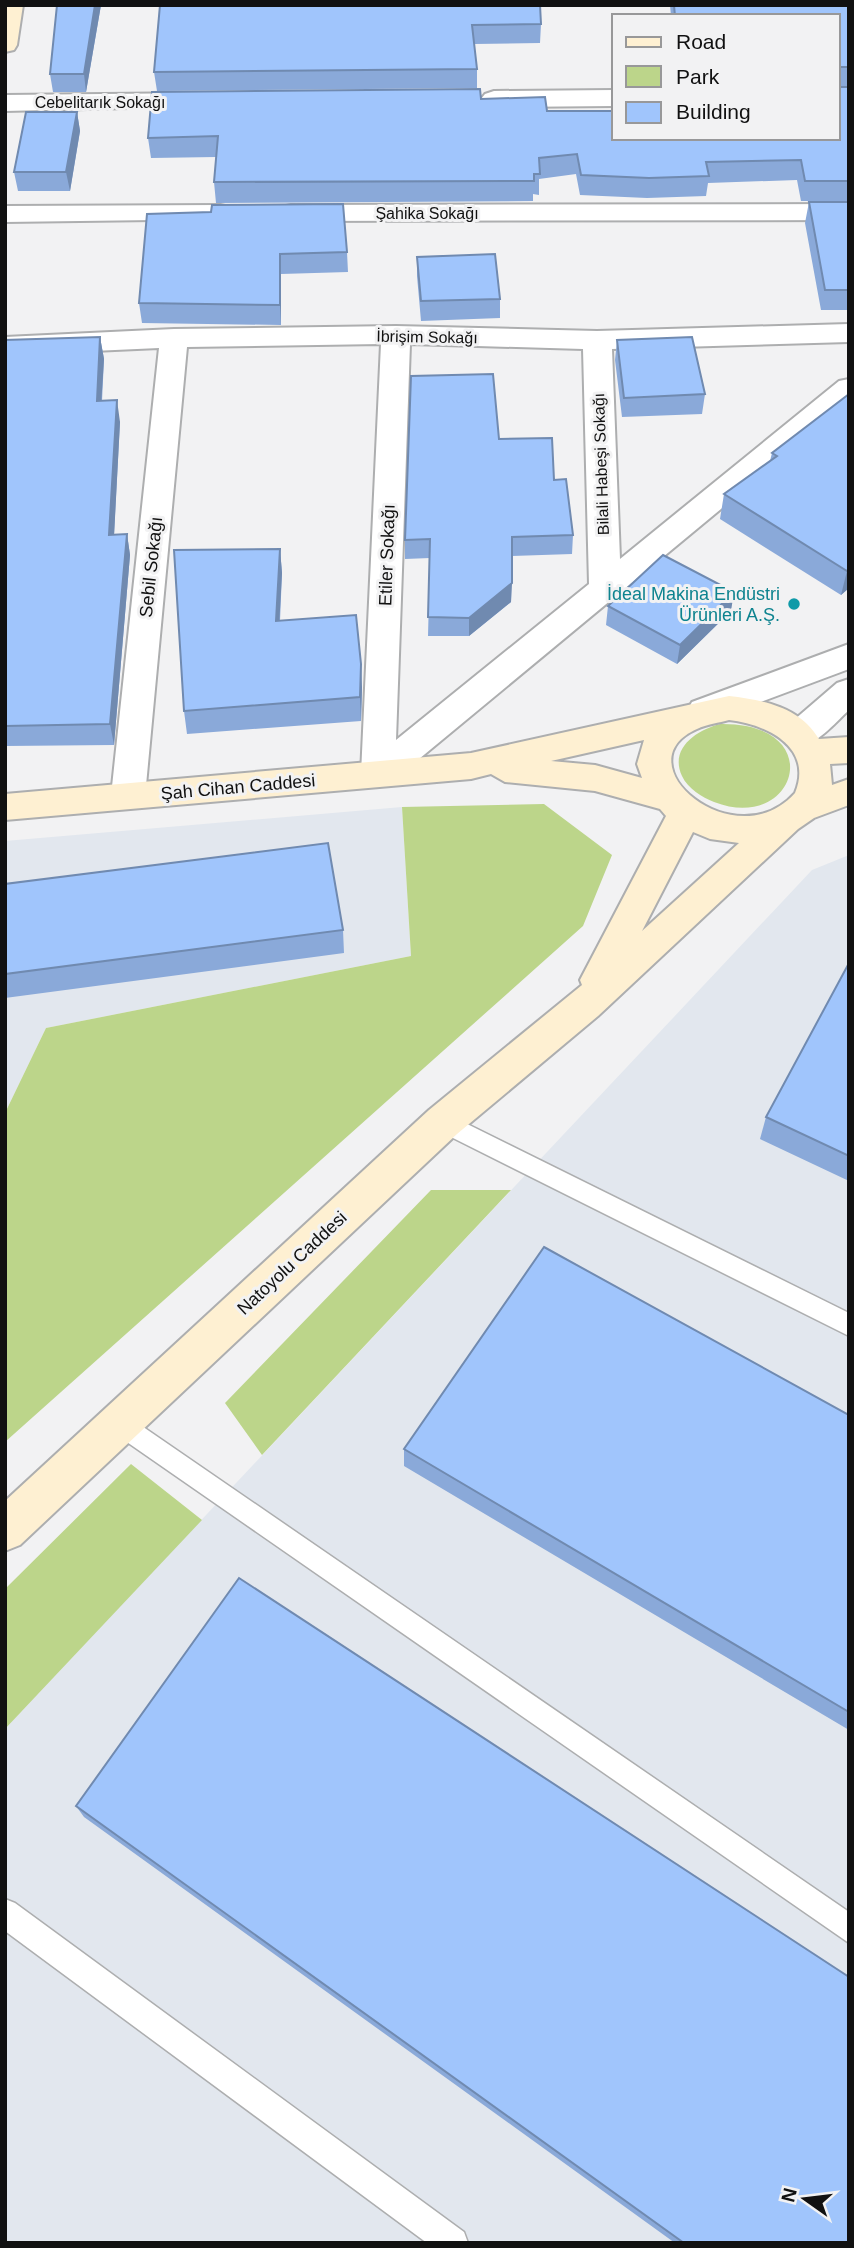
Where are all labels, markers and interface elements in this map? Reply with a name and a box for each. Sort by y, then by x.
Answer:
legend [612,14,840,140]
text: Road [676,30,726,53]
text: Park [676,65,720,88]
street label: Cebelitarık Sokağı [35,94,165,111]
text: Building [676,100,751,123]
street label: Şahika Sokağı [375,205,479,222]
street label: İbrişim Sokağı [376,327,478,346]
street label: Bilali Habeşi Sokağı [590,393,612,535]
street label: Etiler Sokağı [375,504,399,606]
street label: Sebil Sokağı [136,516,166,618]
place label: İdeal Makina Endüstri Ürünleri A.Ş. [607,584,780,625]
marker: İdeal Makina Endüstri Ürünleri A.Ş. [786,596,802,612]
street label: Şah Cihan Caddesi [160,770,316,804]
street label: Natoyolu Caddesi [233,1207,351,1319]
north arrow [770,2164,840,2234]
text: N [777,2186,801,2204]

